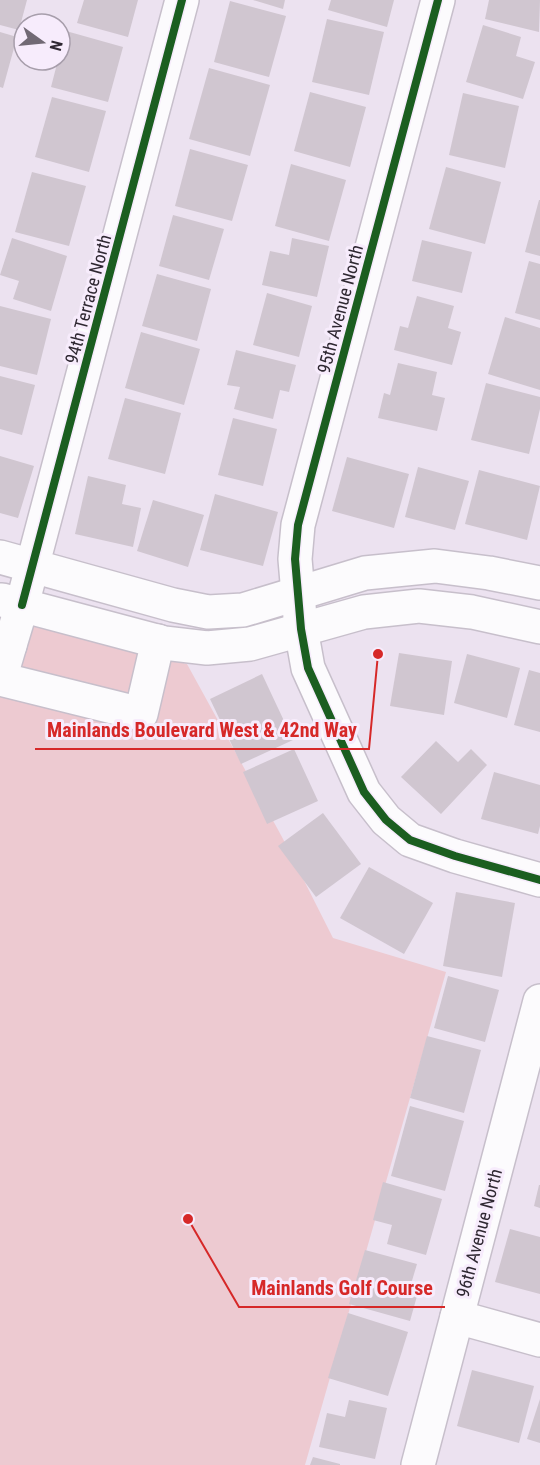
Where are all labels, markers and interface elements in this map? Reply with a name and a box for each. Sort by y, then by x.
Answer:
north arrow [12,12,72,72]
text: N [46,39,66,53]
street label: 94th Terrace North [61,232,115,366]
street label: 95th Avenue North [313,243,367,375]
callout: Mainlands Boulevard West & 42nd Way [35,711,369,749]
text: Mainlands Boulevard West & 42nd Way [47,718,357,742]
street label: 96th Avenue North [452,1167,506,1299]
callout: Mainlands Golf Course [239,1269,445,1307]
text: Mainlands Golf Course [251,1276,433,1300]

